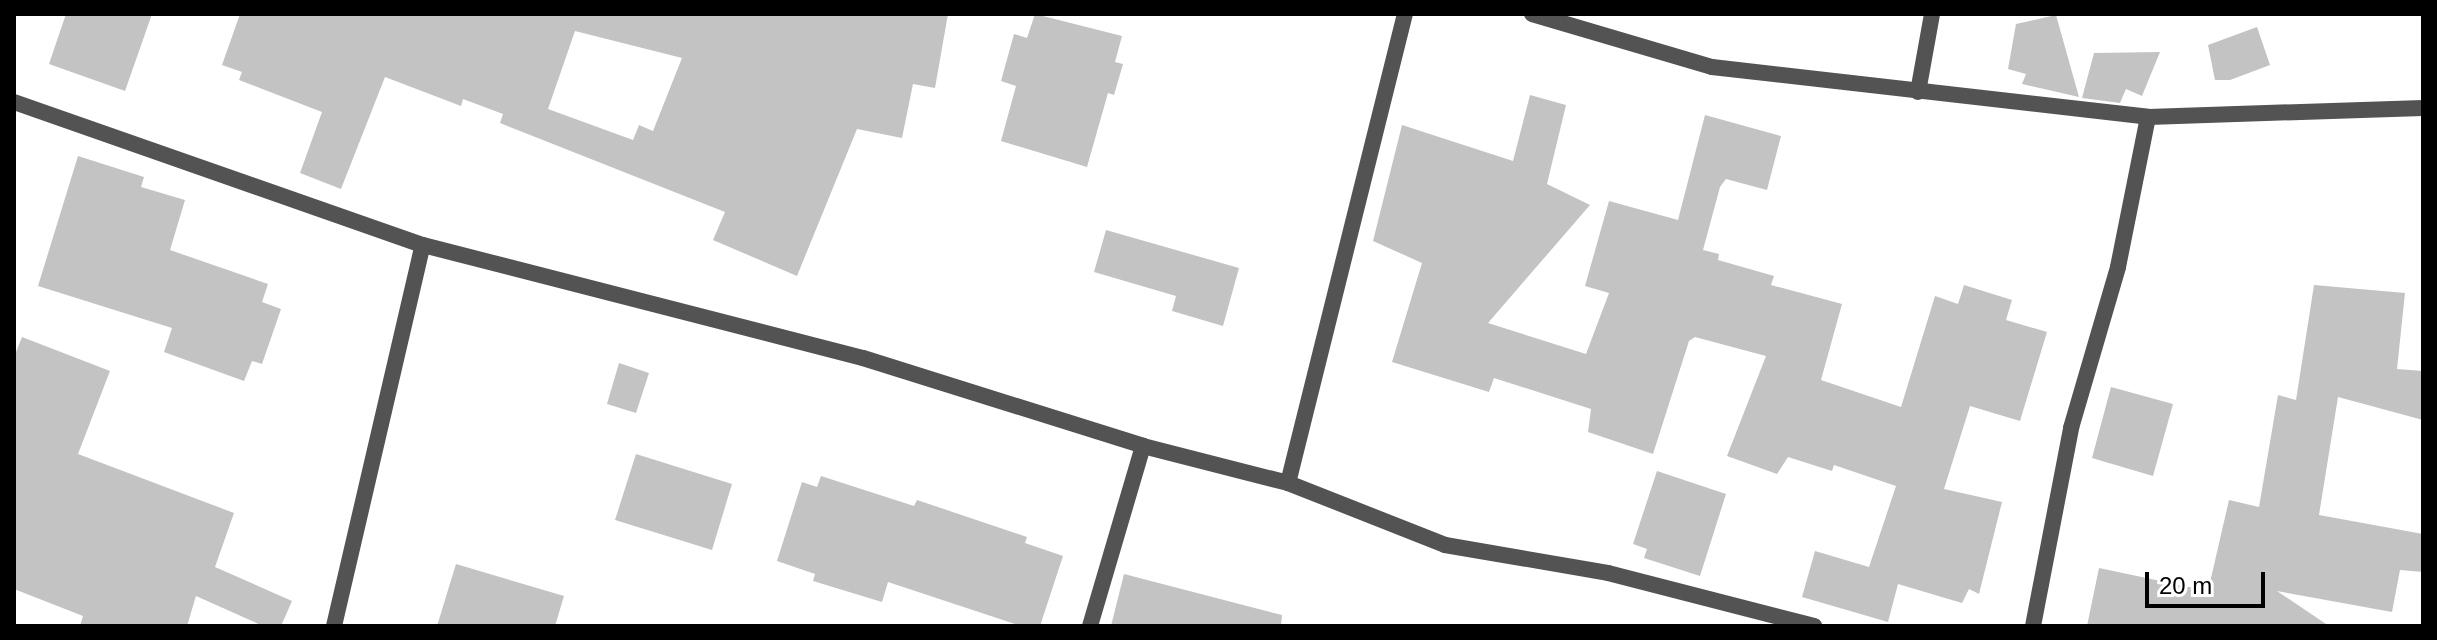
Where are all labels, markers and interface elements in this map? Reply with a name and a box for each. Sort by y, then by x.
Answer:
scale bar [2149,556,2269,606]
text: 20 m [2159,572,2212,599]

